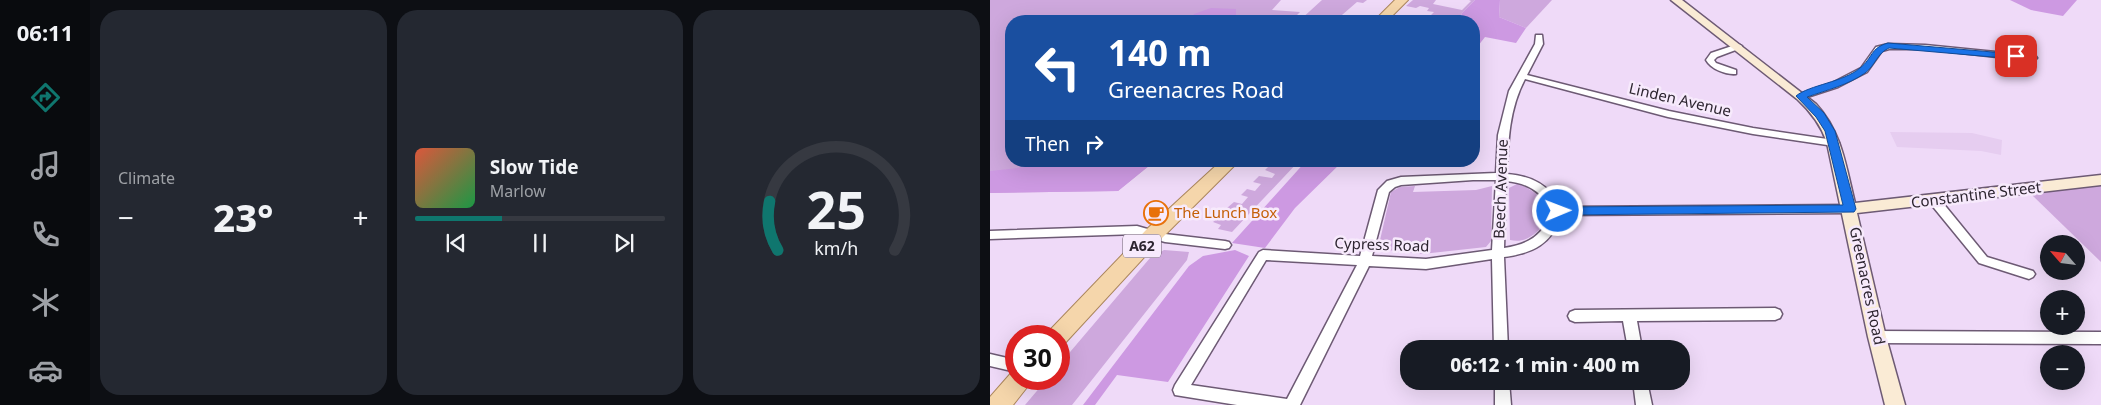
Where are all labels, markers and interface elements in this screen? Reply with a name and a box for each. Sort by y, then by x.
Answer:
text: 06:11 [17,17,73,47]
text: 140 m [1108,29,1211,76]
icon: left [1025,35,1090,100]
pin [1995,35,2037,77]
icon: arrive [2002,42,2030,70]
text: Greenacres Road [1108,74,1284,104]
street label: Linden Avenue [1627,78,1733,121]
icon: directions [28,80,63,115]
icon: right [1080,130,1108,158]
text: Then [1025,131,1070,157]
street label: Beech Avenue [1488,139,1512,239]
icon: music [28,148,63,183]
text: Slow Tide [490,154,578,180]
text: Climate [118,167,175,189]
text: 25 [807,173,866,244]
street label: Constantine Street [1910,176,2043,212]
text: Marlow [490,180,546,202]
position arrow [1531,184,1583,236]
text: 23° [213,191,273,243]
text: − [118,198,134,236]
text: + [353,198,369,236]
cafe icon: The Lunch Box [1143,200,1169,226]
place label: The Lunch Box [1174,202,1277,222]
icon: phone [28,217,63,252]
street label: Greenacres Road [1846,225,1890,347]
icon: previous [442,229,470,257]
icon: pause [526,229,554,257]
icon: next [610,229,638,257]
street label: Cypress Road [1334,232,1430,256]
road number: A62 [1123,235,1161,258]
north arrow [2040,235,2085,280]
map controls [2040,235,2085,390]
text: km/h [815,236,859,260]
icon: climate [28,285,63,320]
button: + [2040,290,2085,335]
speed limit sign: 30 [1005,325,1070,390]
button: − [2040,345,2085,390]
text: 06:12 · 1 min · 400 m [1450,352,1640,378]
icon: car [28,353,63,388]

